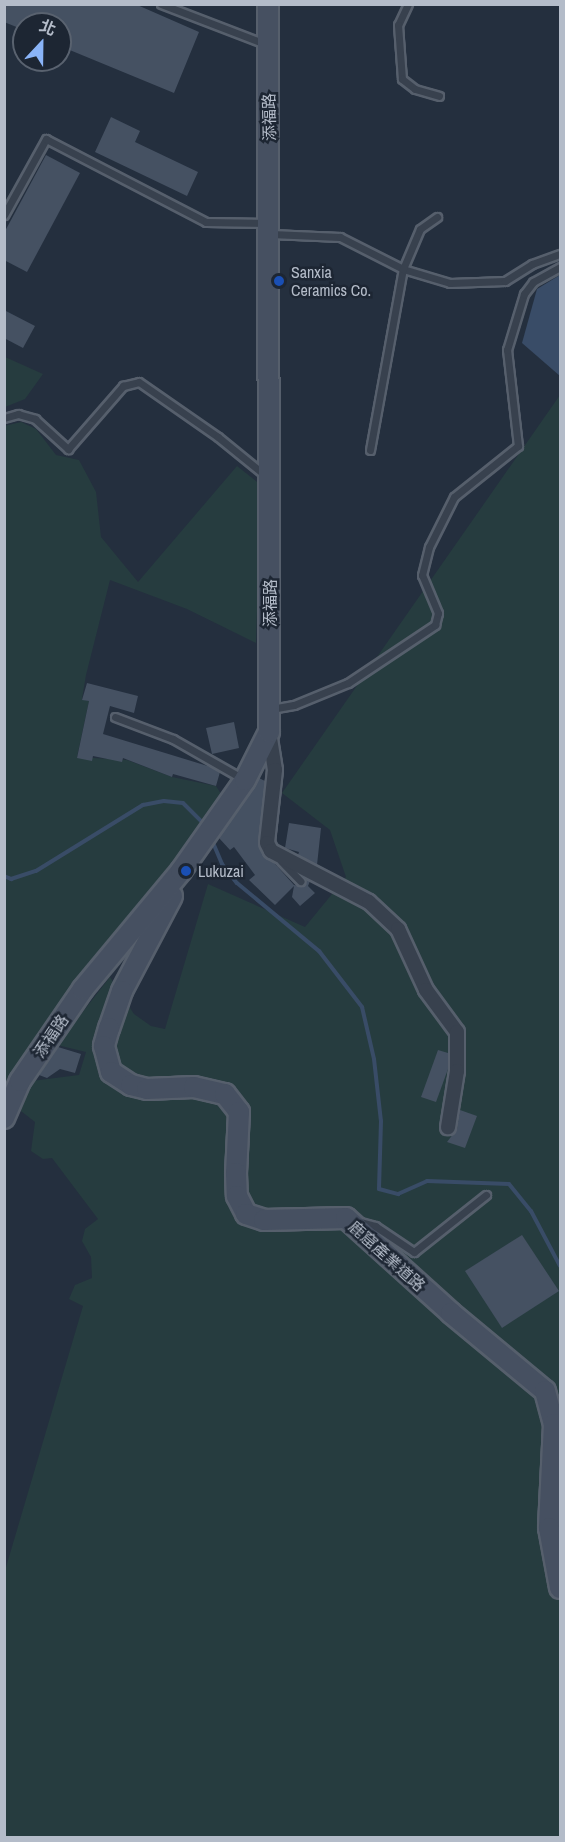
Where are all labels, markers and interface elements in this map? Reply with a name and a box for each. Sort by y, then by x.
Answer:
north arrow [12,12,72,72]
text: 北 [36,14,60,40]
street label: 添福路 [259,93,279,141]
place label: Sanxia Ceramics Co. [291,262,371,300]
marker: Sanxia Ceramics Co. [272,274,286,288]
street label: 添福路 [260,579,280,627]
place label: Lukuzai [198,861,244,881]
marker: Lukuzai [179,864,193,878]
street label: 添福路 [30,1011,72,1061]
street label: 鹿窟產業道路 [345,1217,429,1295]

